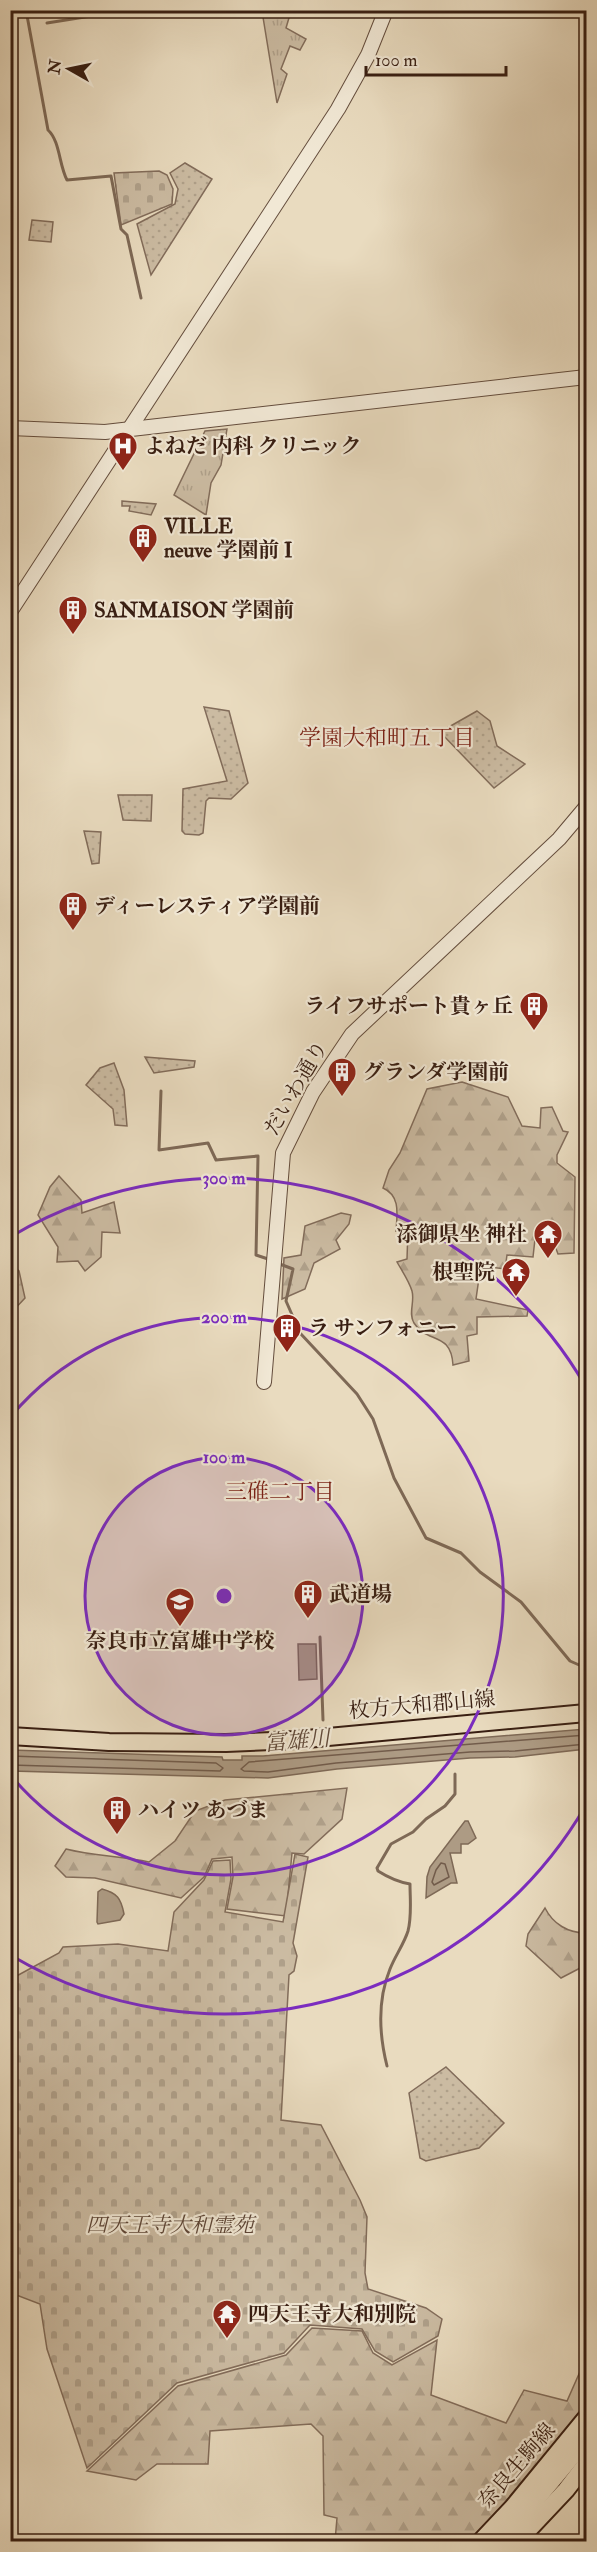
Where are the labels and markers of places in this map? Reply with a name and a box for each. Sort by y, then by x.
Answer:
hospital icon: よねだ 内科 クリニック [107,430,139,472]
place label: よねだ 内科 クリニック [144,433,362,460]
place label: VILLE neuve 学園前 I [163,513,293,564]
building icon: VILLE neuve 学園前 I [127,522,159,564]
building icon: SANMAISON 学園前 [57,594,89,636]
place label: SANMAISON 学園前 [94,597,295,624]
building icon: ディーレスティア学園前 [57,890,89,932]
place label: ディーレスティア学園前 [94,893,320,920]
building icon: ライフサポート貴ヶ丘 [518,990,550,1032]
place label: ライフサポート貴ヶ丘 [304,993,513,1020]
building icon: グランダ学園前 [326,1056,358,1098]
place label: グランダ学園前 [363,1059,509,1086]
temple icon: 添御県坐 神社 [532,1218,564,1260]
place label: 添御県坐 神社 [397,1221,527,1248]
temple icon: 根聖院 [500,1256,532,1298]
place label: 根聖院 [432,1259,495,1286]
building icon: ラ サンフォニー [271,1312,303,1354]
place label: ラ サンフォニー [308,1315,457,1342]
building icon: 武道場 [292,1578,324,1620]
place label: 武道場 [329,1581,392,1608]
school or university icon: 奈良市立富雄中学校 [164,1586,196,1628]
centre of rings [214,1586,234,1606]
place label: 奈良市立富雄中学校 [86,1628,275,1655]
building icon: ハイツ あづま [101,1794,133,1836]
place label: ハイツ あづま [138,1797,268,1824]
temple icon: 四天王寺大和別院 [211,2298,243,2340]
place label: 四天王寺大和別院 [248,2301,416,2328]

